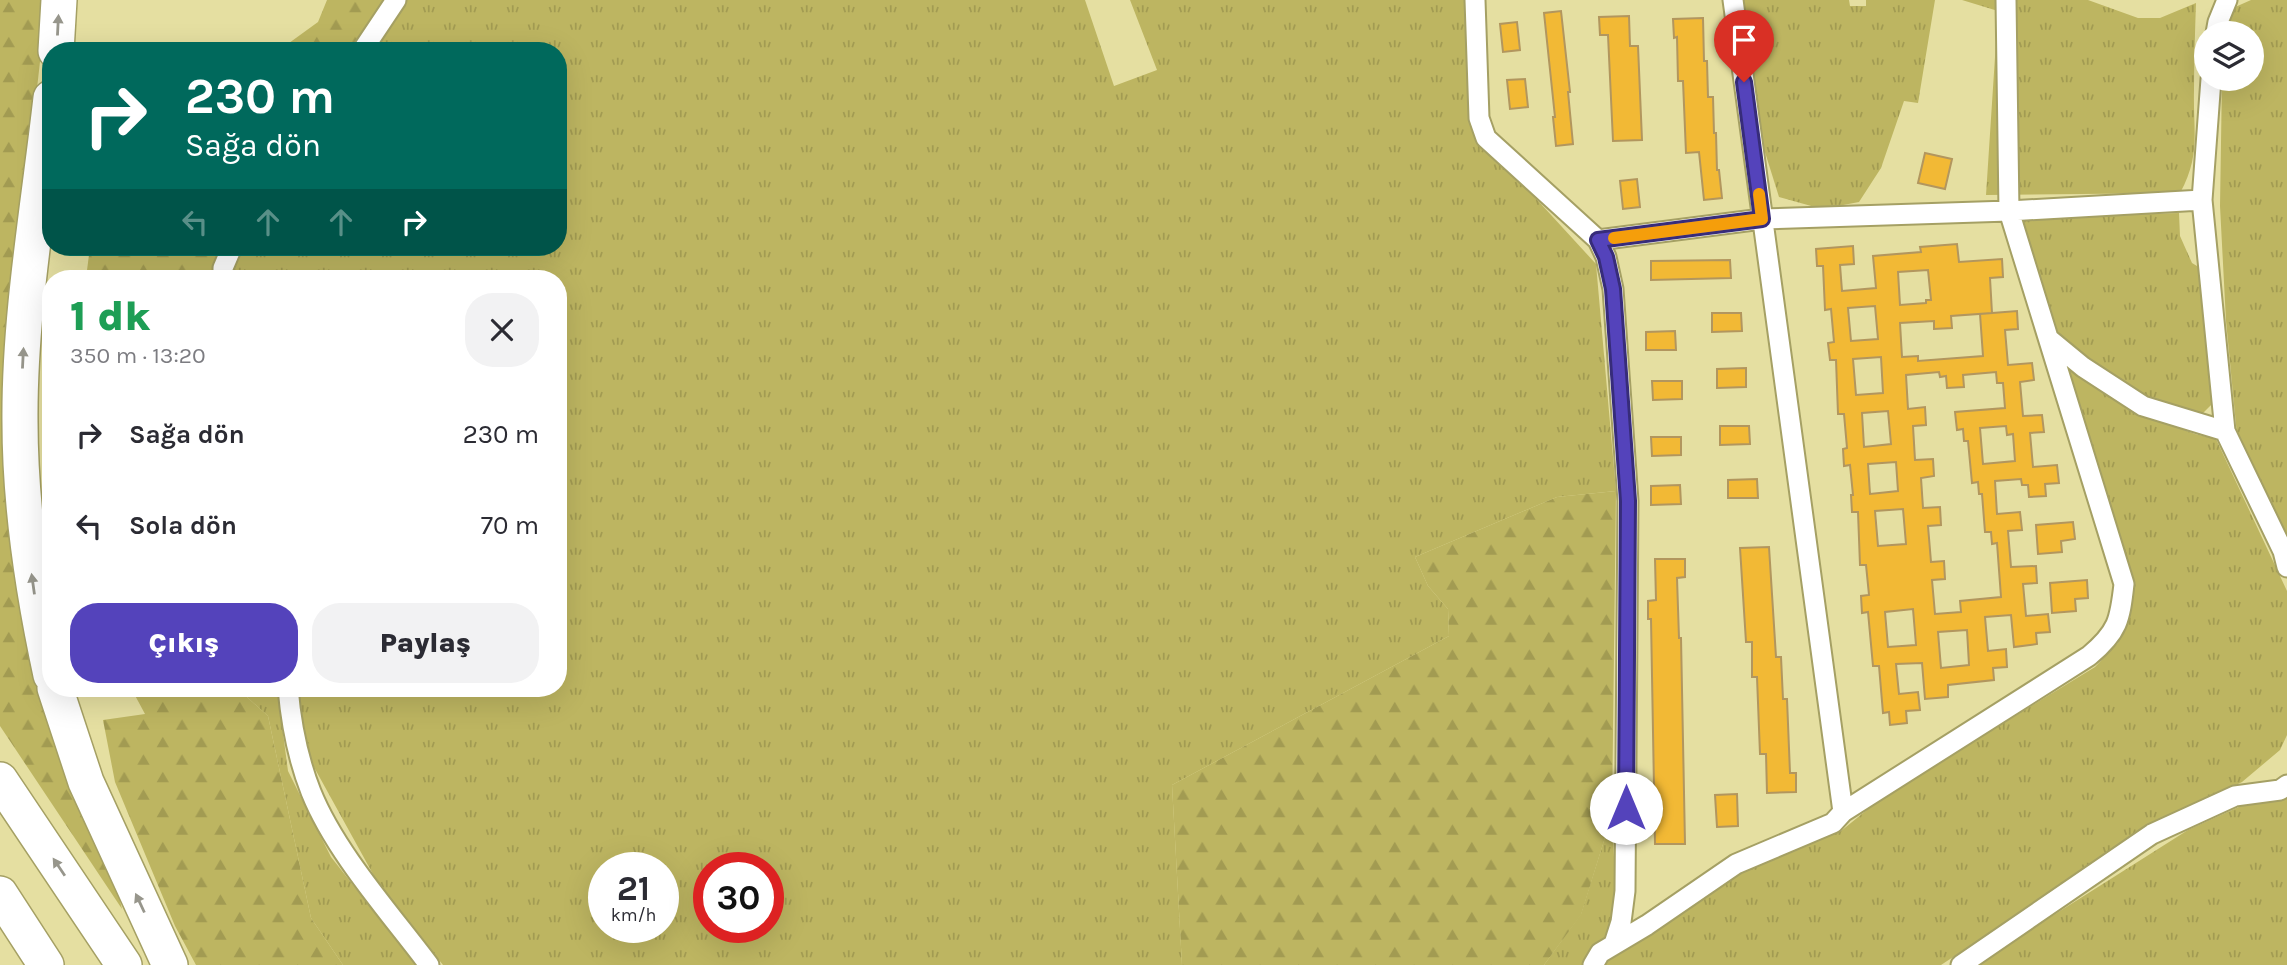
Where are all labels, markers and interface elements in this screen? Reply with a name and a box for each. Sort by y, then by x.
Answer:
pin [1714,10,1774,82]
one-way arrow [53,14,64,36]
icon: arrive [1725,21,1763,59]
map controls [2194,21,2264,91]
button: layers [2194,21,2264,91]
text: 230 m [185,68,335,125]
icon: right [70,70,161,161]
text: Sağa dön [185,127,321,164]
icon: left [176,203,214,241]
icon: ahead [249,203,287,241]
icon: ahead [322,203,360,241]
icon: right [395,203,433,241]
text: 1 dk [70,291,150,341]
button: close [465,293,539,367]
text: 350 m · 13:20 [70,342,206,369]
one-way arrow [18,346,29,368]
icon: right [70,416,108,454]
text: Sağa dön [129,419,245,450]
text: 230 m [463,419,539,450]
icon: left [70,507,108,545]
text: Sola dön [129,510,237,541]
text: 70 m [481,510,539,541]
one-way arrow [27,573,38,595]
button: Çıkış [70,603,298,683]
button: Paylaş [312,603,539,683]
position arrow [1589,771,1663,845]
speed limit sign: 30 [693,852,784,943]
one-way arrow [52,858,65,877]
text: 21 [617,868,650,909]
one-way arrow [134,893,146,913]
text: km/h [611,904,656,926]

